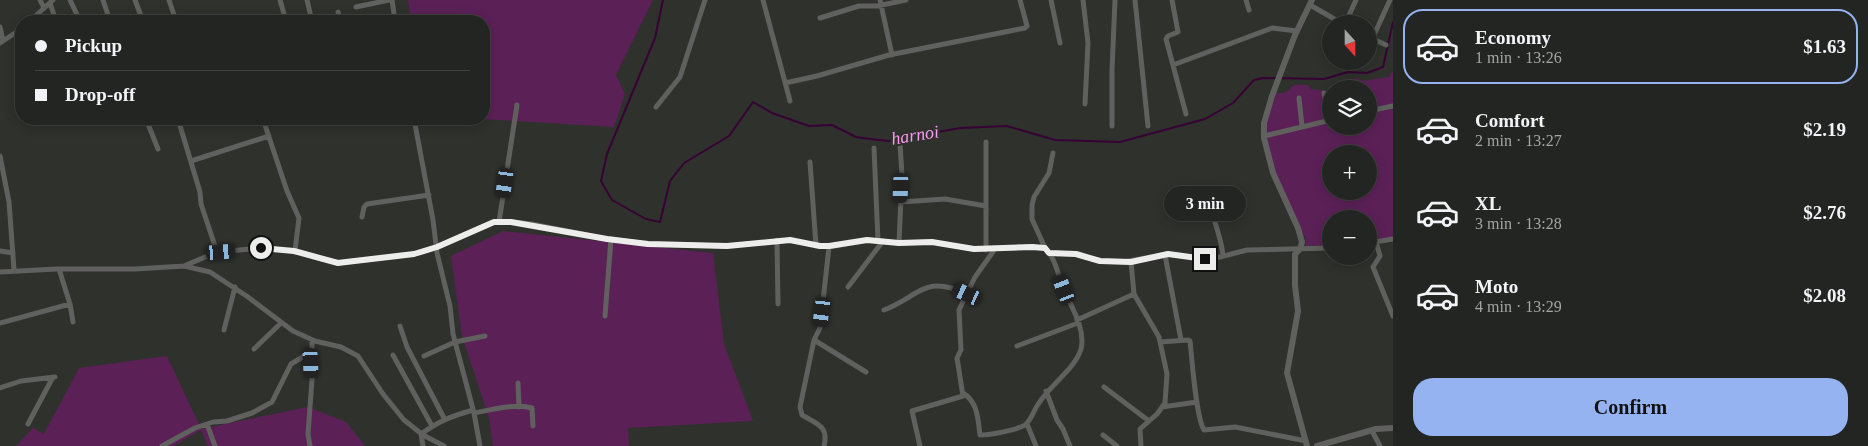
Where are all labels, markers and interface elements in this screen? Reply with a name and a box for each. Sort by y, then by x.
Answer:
north arrow [1322,15,1378,70]
map controls [1322,15,1377,265]
icon: car [1415,24,1460,69]
text: Economy [1475,27,1551,48]
text: Pickup [65,35,122,56]
text: $1.63 [1803,36,1846,57]
text: 1 min · 13:26 [1475,49,1562,66]
button: layers [1322,80,1377,135]
text: Drop-off [65,84,135,105]
icon: car [1415,107,1460,152]
text: Comfort [1475,110,1545,131]
text: $2.19 [1803,119,1846,140]
water label: harnoi [890,121,940,149]
text: 2 min · 13:27 [1475,132,1562,149]
button: + [1322,145,1377,200]
car [495,167,514,199]
car [892,173,909,203]
callout: 3 min [1164,186,1246,222]
icon: car [1415,190,1460,235]
text: XL [1475,193,1501,214]
text: 3 min [1186,195,1224,212]
text: $2.76 [1803,202,1846,223]
button: − [1322,210,1377,265]
text: 3 min · 13:28 [1475,215,1562,232]
route start [250,237,272,259]
car [205,243,236,261]
route end [1194,248,1216,270]
car [1051,272,1076,306]
icon: car [1415,273,1460,318]
text: Moto [1475,276,1518,297]
car [950,281,983,307]
text: $2.08 [1803,285,1846,306]
car [812,296,831,328]
text: 4 min · 13:29 [1475,298,1562,315]
car [302,348,319,378]
button: Confirm [1413,378,1848,436]

